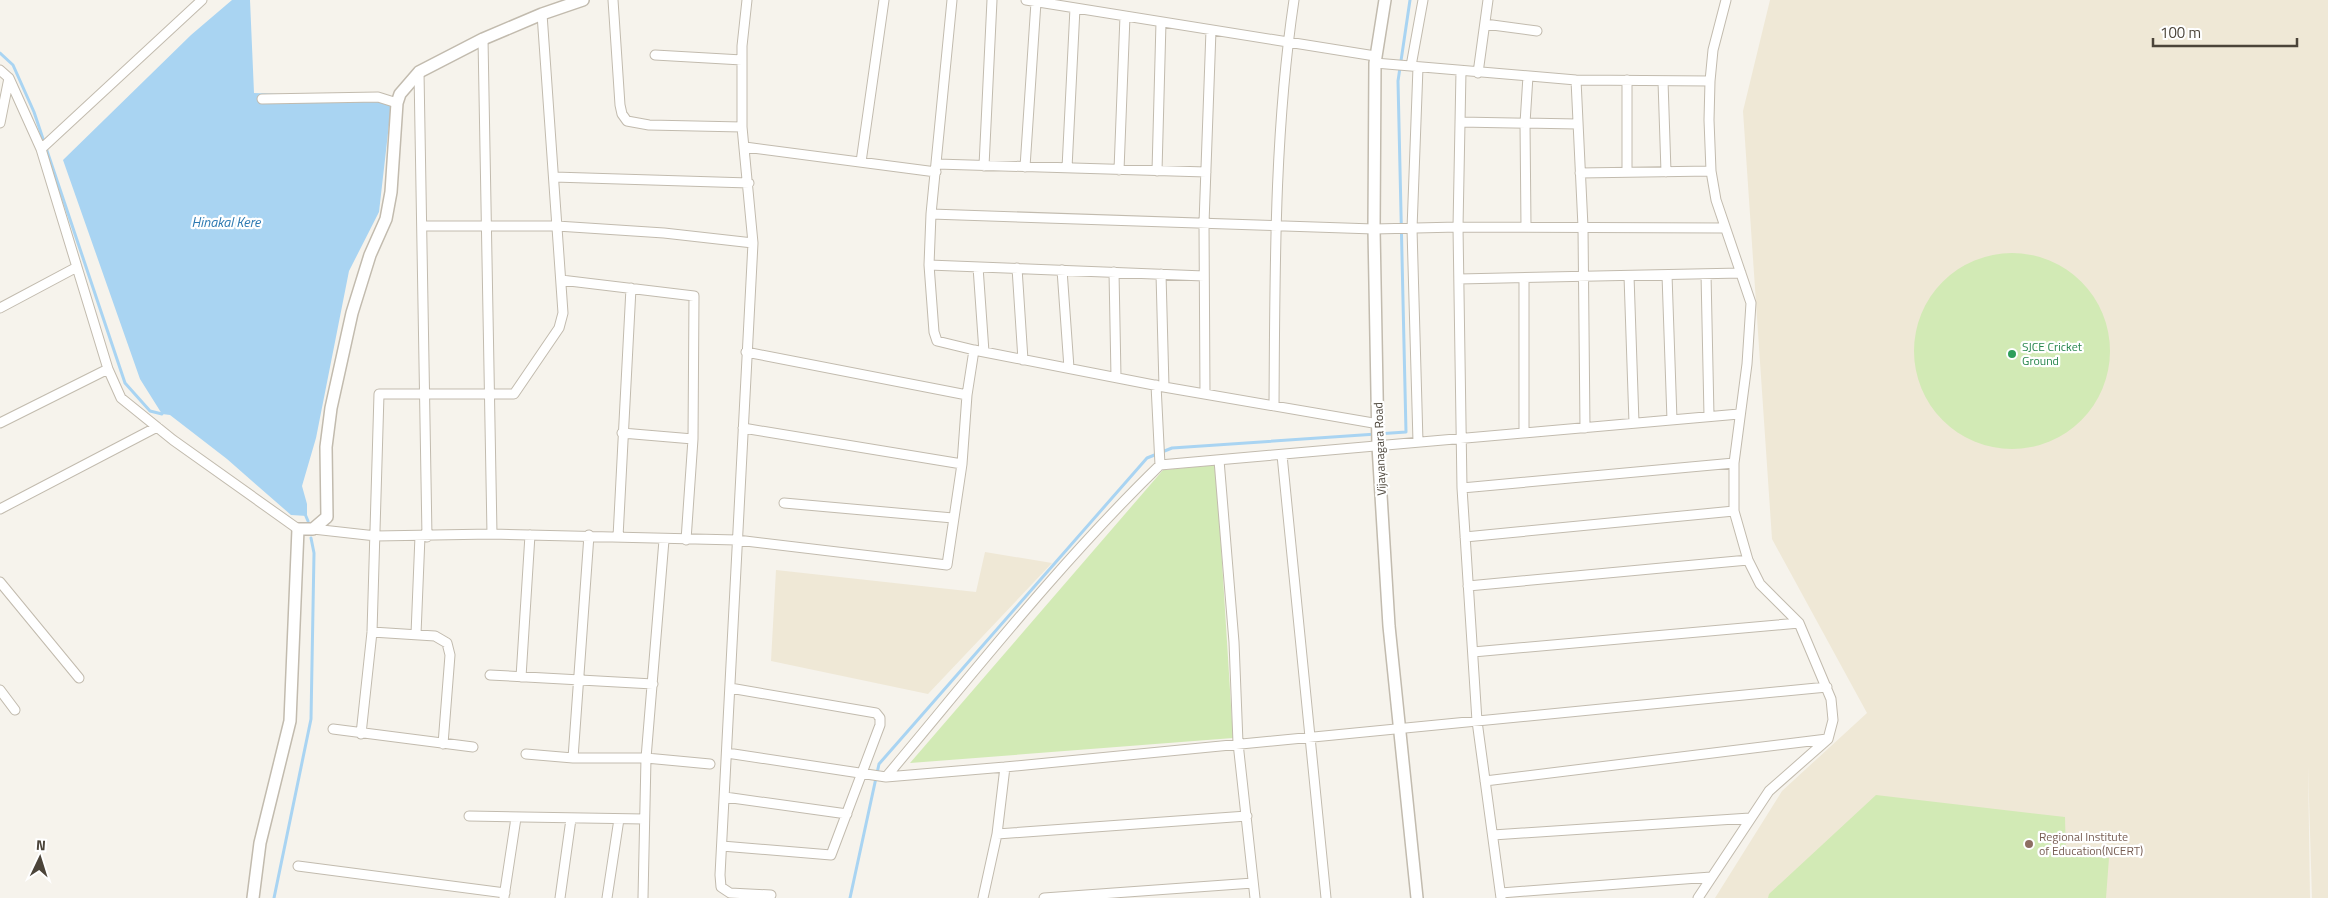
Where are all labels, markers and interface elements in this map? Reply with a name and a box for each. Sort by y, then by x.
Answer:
scale bar [2153,15,2297,47]
text: 100 m [2160,21,2201,44]
water label: Hinakal Kere [192,211,262,232]
place label: SJCE Cricket Ground [2022,337,2083,370]
marker: SJCE Cricket Ground [2006,348,2018,360]
street label: Vijayanagara Road [1368,402,1391,496]
place label: Regional Institute of Education(NCERT) [2039,827,2143,860]
north arrow [15,833,65,883]
text: N [35,834,47,855]
marker: Regional Institute of Education(NCERT) [2023,838,2035,850]

